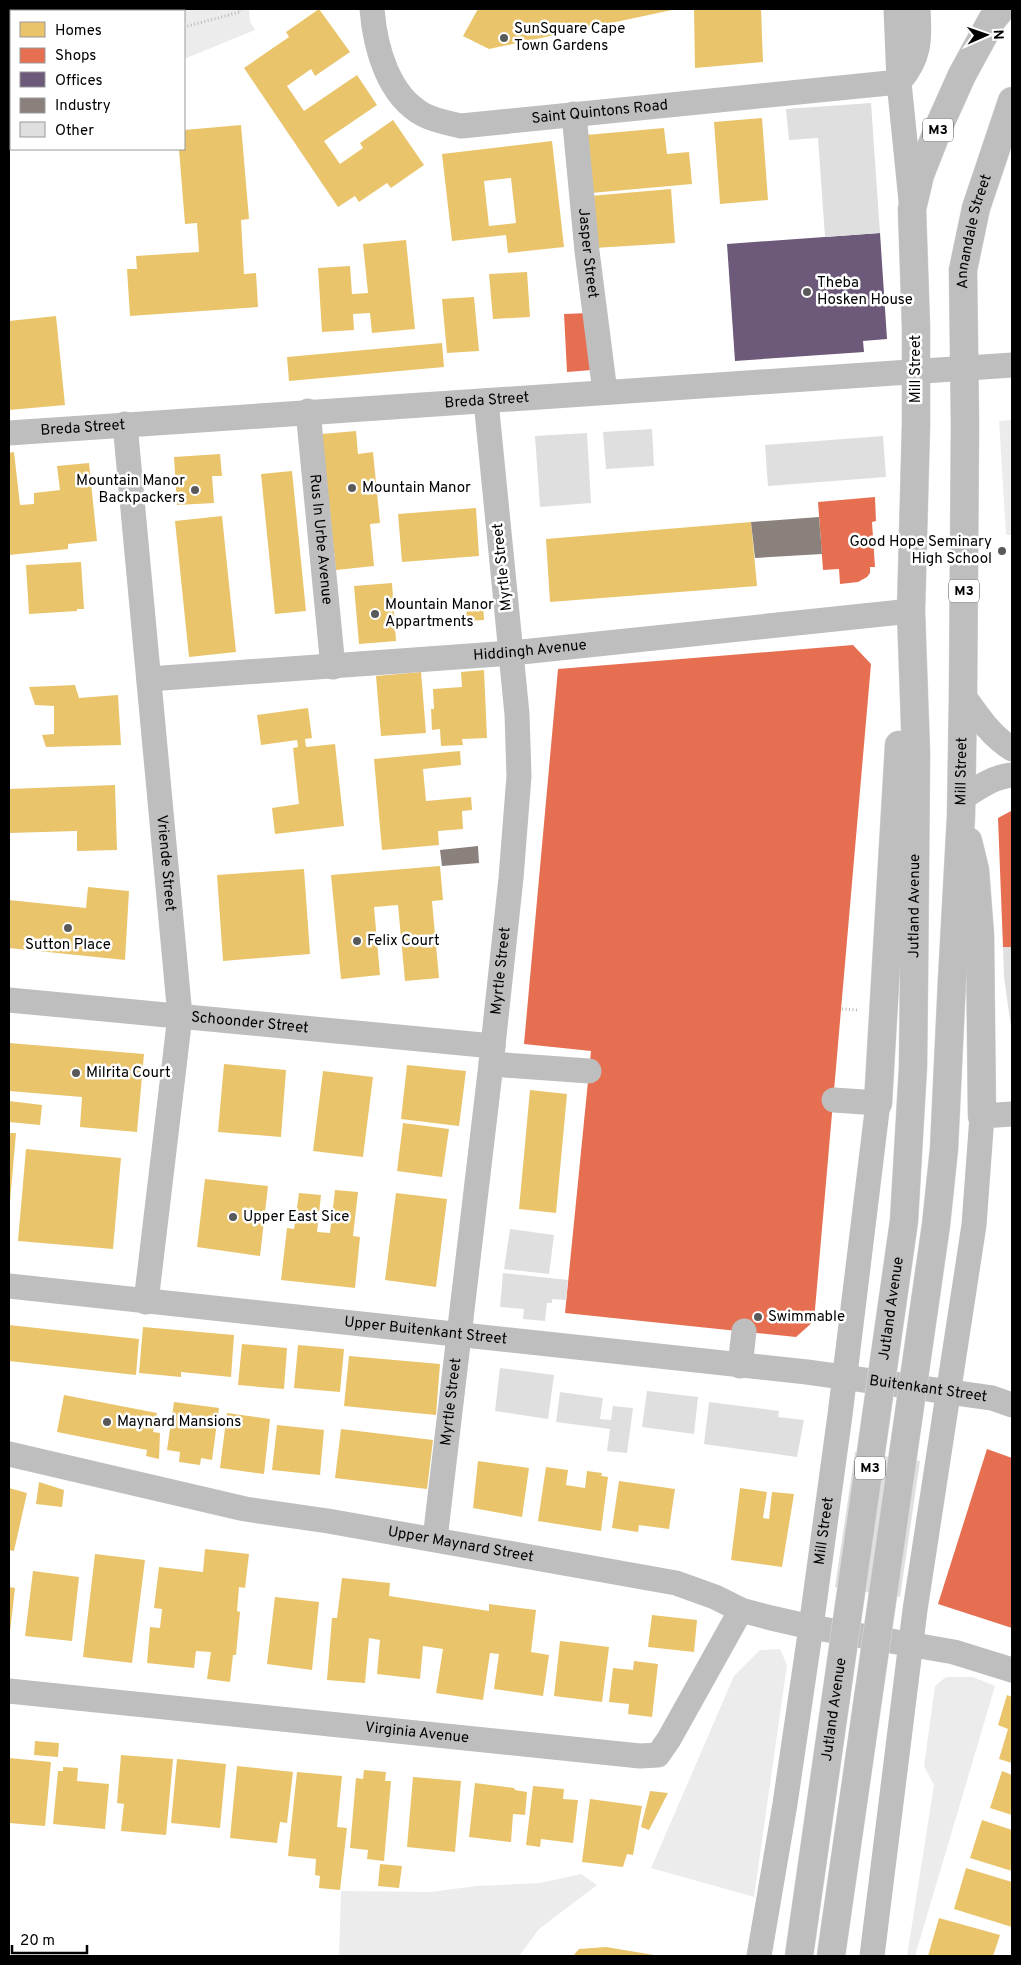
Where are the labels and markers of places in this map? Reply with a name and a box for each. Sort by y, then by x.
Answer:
place label: SunSquare Cape Town Gardens [514,20,625,56]
marker: SunSquare Cape Town Gardens [498,32,510,44]
place label: Theba Hosken House [817,274,913,310]
marker: Theba Hosken House [801,286,813,298]
place label: Mountain Manor Backpackers [76,472,185,508]
place label: Mountain Manor [362,479,471,498]
marker: Mountain Manor [346,482,358,494]
marker: Mountain Manor Backpackers [189,484,201,496]
place label: Good Hope Seminary High School [849,533,992,569]
marker: Good Hope Seminary High School [996,545,1008,557]
place label: Mountain Manor Appartments [385,596,494,632]
marker: Mountain Manor Appartments [369,608,381,620]
marker: Sutton Place [62,922,74,934]
place label: Felix Court [367,932,440,951]
marker: Felix Court [351,935,363,947]
place label: Sutton Place [25,936,111,955]
place label: Milrita Court [86,1064,171,1083]
marker: Milrita Court [70,1067,82,1079]
place label: Upper East Sice [243,1208,349,1227]
marker: Upper East Sice [227,1211,239,1223]
place label: Swimmable [768,1308,845,1327]
marker: Swimmable [752,1311,764,1323]
place label: Maynard Mansions [117,1413,241,1432]
marker: Maynard Mansions [101,1416,113,1428]

